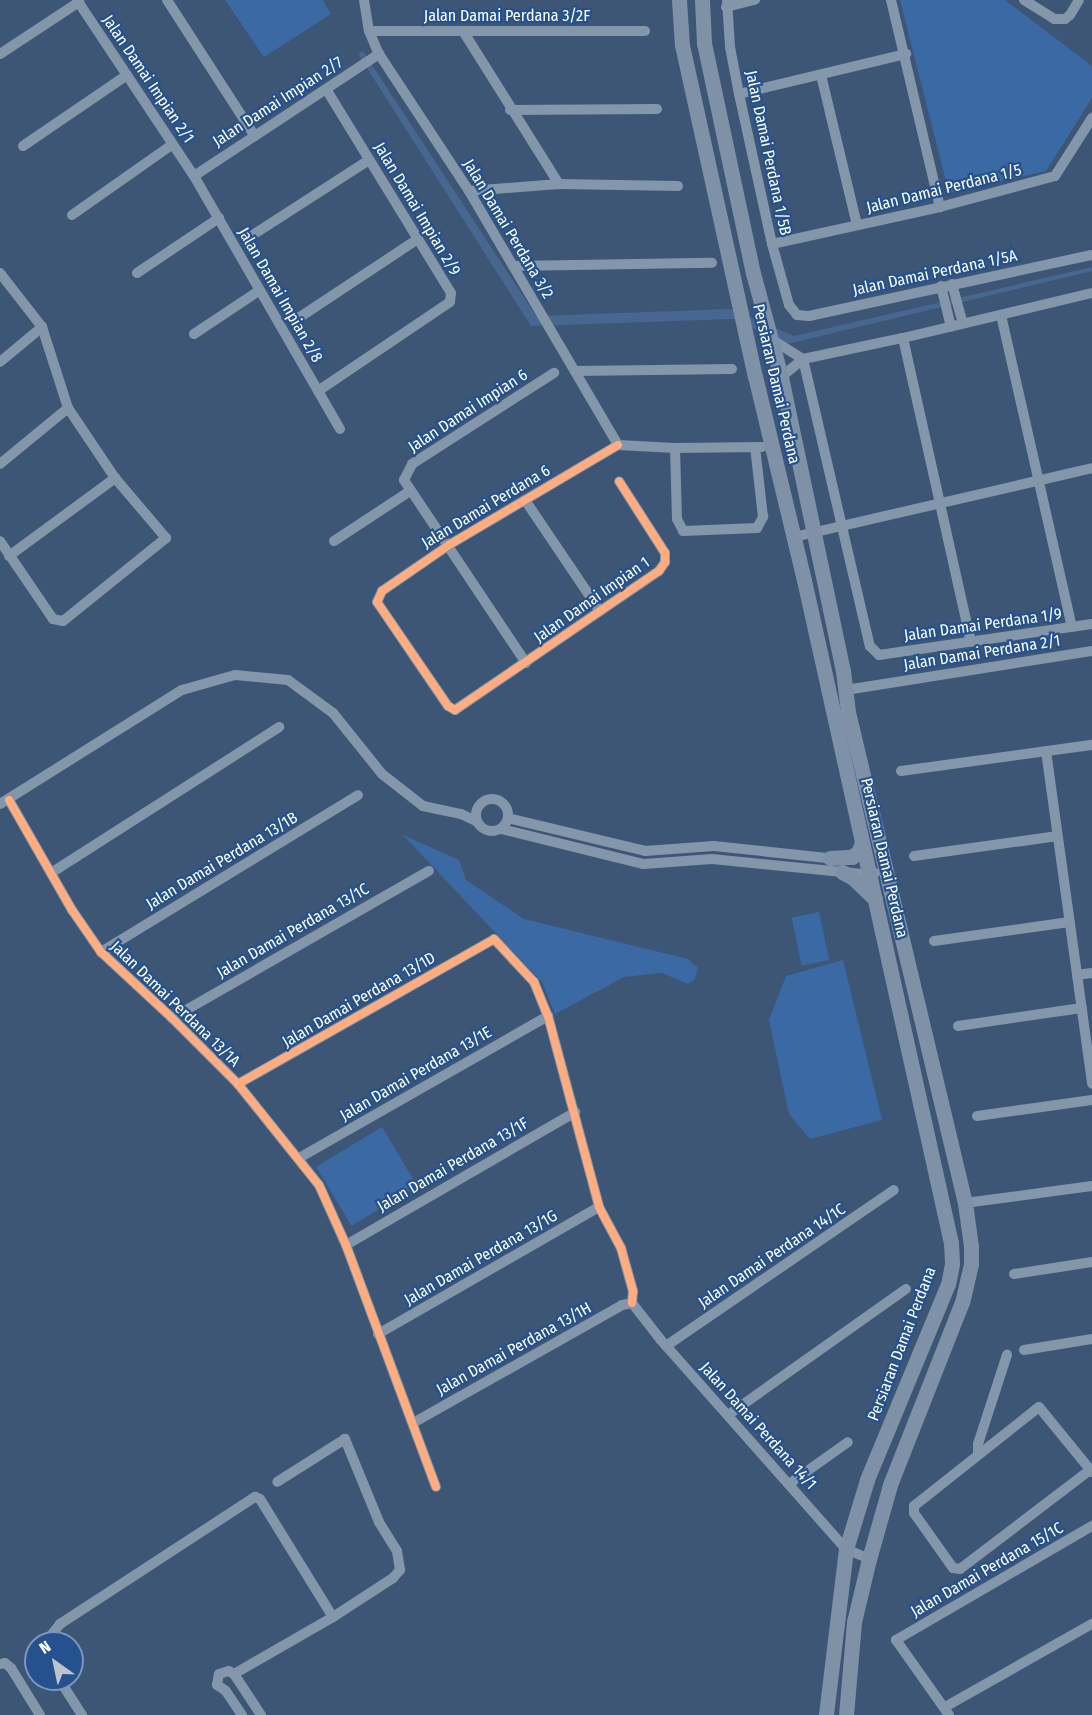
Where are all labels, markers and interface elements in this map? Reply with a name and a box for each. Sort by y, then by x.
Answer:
street label: Jalan Damai Perdana 3/2F [424,6,590,26]
street label: Jalan Damai Impian 2/1 [98,11,198,147]
street label: Jalan Damai Impian 2/7 [209,53,347,151]
street label: Jalan Damai Perdana 1/5B [741,69,795,237]
street label: Jalan Damai Impian 2/9 [370,139,464,279]
street label: Jalan Damai Perdana 3/2 [459,156,557,302]
street label: Jalan Damai Perdana 1/5 [864,160,1024,218]
street label: Jalan Damai Impian 2/8 [234,224,326,366]
street label: Jalan Damai Perdana 1/5A [851,246,1019,300]
street label: Persiaran Damai Perdana [748,302,804,466]
street label: Jalan Damai Impian 6 [405,365,531,457]
street label: Jalan Damai Perdana 6 [418,461,554,553]
street label: Jalan Damai Impian 1 [531,553,653,647]
street label: Jalan Damai Perdana 1/9 [903,604,1063,646]
street label: Jalan Damai Perdana 2/1 [902,631,1062,675]
street label: Persiaran Damai Perdana [856,776,912,940]
street label: Jalan Damai Perdana 13/1B [143,808,301,914]
street label: Jalan Damai Perdana 13/1C [213,880,373,982]
street label: Jalan Damai Perdana 13/1A [106,937,244,1071]
street label: Jalan Damai Perdana 13/1D [279,948,439,1052]
street label: Jalan Damai Perdana 13/1E [337,1023,495,1125]
street label: Jalan Damai Perdana 13/1F [374,1114,532,1216]
street label: Jalan Damai Perdana 14/1C [695,1200,849,1312]
street label: Jalan Damai Perdana 13/1G [401,1206,561,1310]
street label: Persiaran Damai Perdana [864,1264,940,1424]
street label: Jalan Damai Perdana 13/1H [433,1298,595,1400]
street label: Jalan Damai Perdana 14/1 [696,1358,820,1494]
street label: Jalan Damai Perdana 15/1C [907,1519,1067,1621]
north arrow [24,1631,84,1691]
text: N [36,1637,54,1658]

